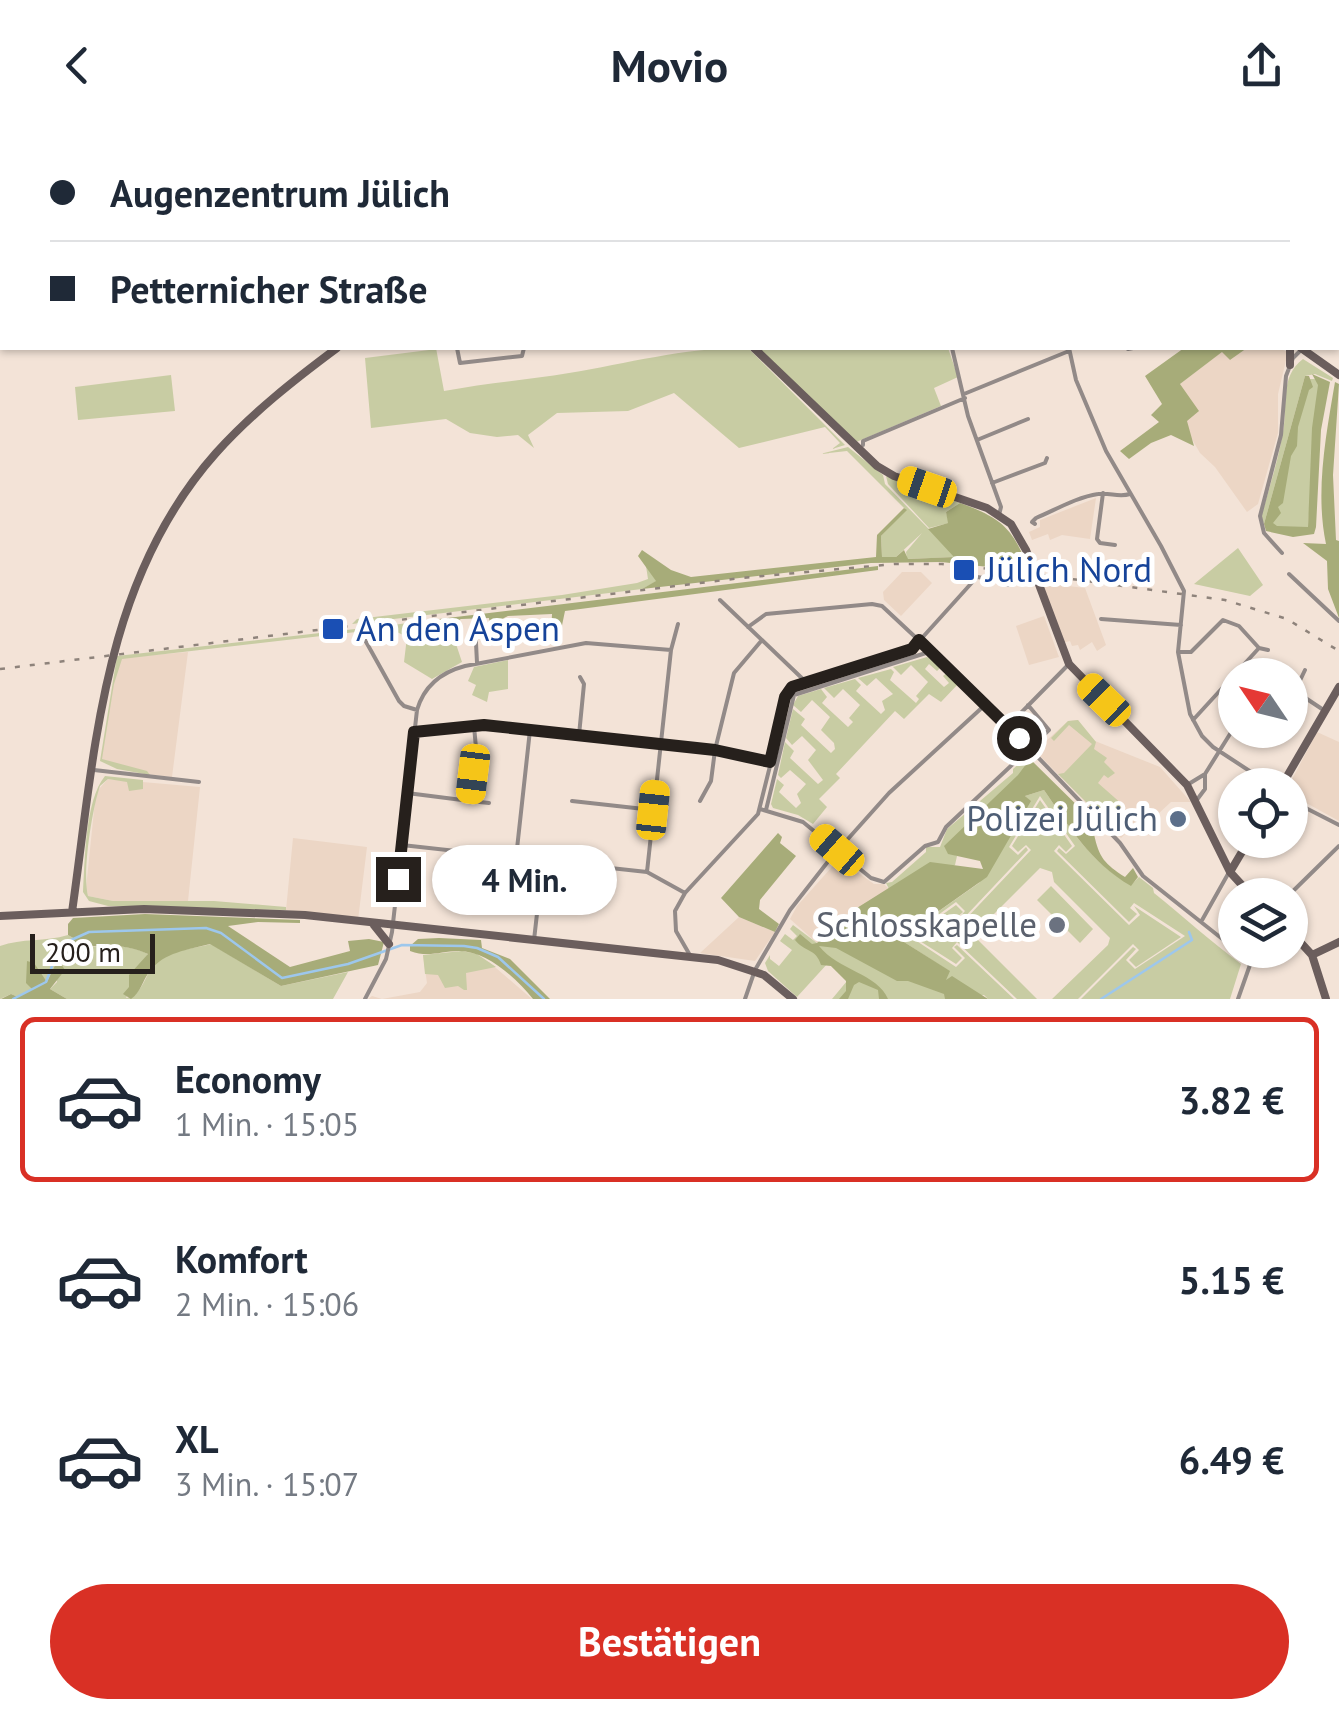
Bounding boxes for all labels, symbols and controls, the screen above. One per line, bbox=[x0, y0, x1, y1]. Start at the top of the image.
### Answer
text: Movio bbox=[611, 36, 728, 94]
icon: back bbox=[50, 38, 105, 93]
icon: share bbox=[1234, 38, 1289, 93]
text: Augenzentrum Jülich bbox=[110, 168, 450, 217]
text: Petternicher Straße bbox=[110, 264, 428, 313]
car bbox=[894, 463, 960, 511]
place label: Jülich Nord bbox=[984, 546, 1152, 592]
marker: Jülich Nord bbox=[951, 557, 977, 583]
place label: An den Aspen bbox=[356, 605, 560, 651]
marker: An den Aspen bbox=[320, 616, 346, 642]
north arrow bbox=[1218, 658, 1308, 748]
map controls bbox=[1218, 658, 1308, 968]
car bbox=[1072, 668, 1136, 732]
route start bbox=[997, 716, 1042, 761]
car bbox=[454, 742, 492, 806]
button: locate bbox=[1218, 768, 1308, 858]
car bbox=[635, 779, 671, 841]
place label: Polizei Jülich bbox=[966, 795, 1158, 841]
marker: Polizei Jülich bbox=[1167, 808, 1189, 830]
car bbox=[805, 819, 869, 881]
callout: 4 Min. bbox=[433, 844, 618, 914]
route end bbox=[376, 857, 421, 902]
text: 4 Min. bbox=[482, 859, 567, 901]
button: layers bbox=[1218, 878, 1308, 968]
place label: Schlosskapelle bbox=[816, 901, 1037, 947]
marker: Schlosskapelle bbox=[1046, 914, 1068, 936]
scale bar bbox=[30, 929, 155, 974]
text: 200 m bbox=[45, 933, 121, 970]
text: Economy bbox=[175, 1054, 321, 1103]
icon: car bbox=[55, 1055, 145, 1145]
text: 3.82 € bbox=[1179, 1075, 1284, 1124]
text: 1 Min. · 15:05 bbox=[175, 1103, 359, 1145]
text: Komfort bbox=[175, 1234, 308, 1283]
icon: car bbox=[55, 1235, 145, 1325]
text: 5.15 € bbox=[1179, 1255, 1284, 1304]
text: 2 Min. · 15:06 bbox=[175, 1283, 359, 1325]
text: XL bbox=[175, 1414, 219, 1463]
icon: car bbox=[55, 1415, 145, 1505]
text: 6.49 € bbox=[1179, 1435, 1284, 1484]
text: 3 Min. · 15:07 bbox=[175, 1463, 359, 1505]
button: Bestätigen bbox=[50, 1584, 1289, 1699]

